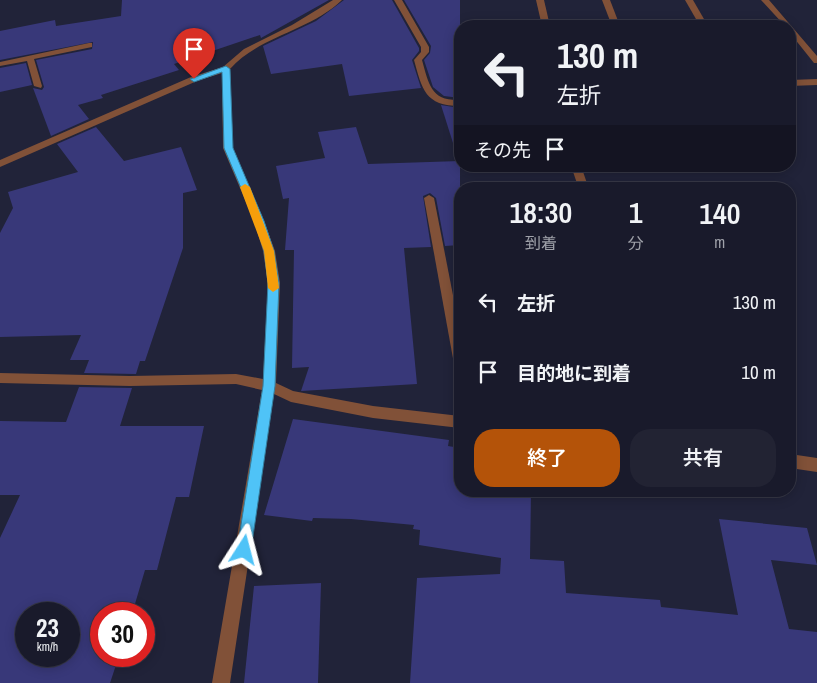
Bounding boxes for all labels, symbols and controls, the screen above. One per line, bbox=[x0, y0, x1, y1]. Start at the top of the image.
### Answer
pin bbox=[173, 28, 215, 79]
text: 130 m bbox=[557, 32, 638, 79]
icon: arrive bbox=[180, 35, 208, 63]
icon: left bbox=[474, 40, 539, 105]
text: 左折 bbox=[557, 80, 601, 110]
icon: arrive bbox=[541, 135, 569, 163]
text: その先 bbox=[474, 137, 531, 163]
text: 18:30 bbox=[510, 192, 572, 232]
text: 1 bbox=[629, 192, 643, 232]
text: 140 bbox=[699, 193, 740, 233]
text: m bbox=[714, 231, 725, 253]
text: 到着 bbox=[525, 232, 557, 254]
text: 分 bbox=[628, 232, 644, 254]
icon: left bbox=[474, 288, 502, 316]
text: 130 m bbox=[733, 289, 776, 315]
text: 左折 bbox=[517, 290, 555, 316]
icon: arrive bbox=[474, 358, 502, 386]
text: 10 m bbox=[741, 359, 776, 385]
text: 目的地に到着 bbox=[517, 360, 631, 386]
button: 終了 bbox=[474, 429, 620, 487]
button: 共有 bbox=[630, 429, 776, 487]
position arrow bbox=[217, 523, 269, 575]
speed limit sign: 30 bbox=[90, 602, 155, 667]
text: 23 bbox=[36, 611, 59, 645]
text: km/h bbox=[37, 639, 58, 655]

